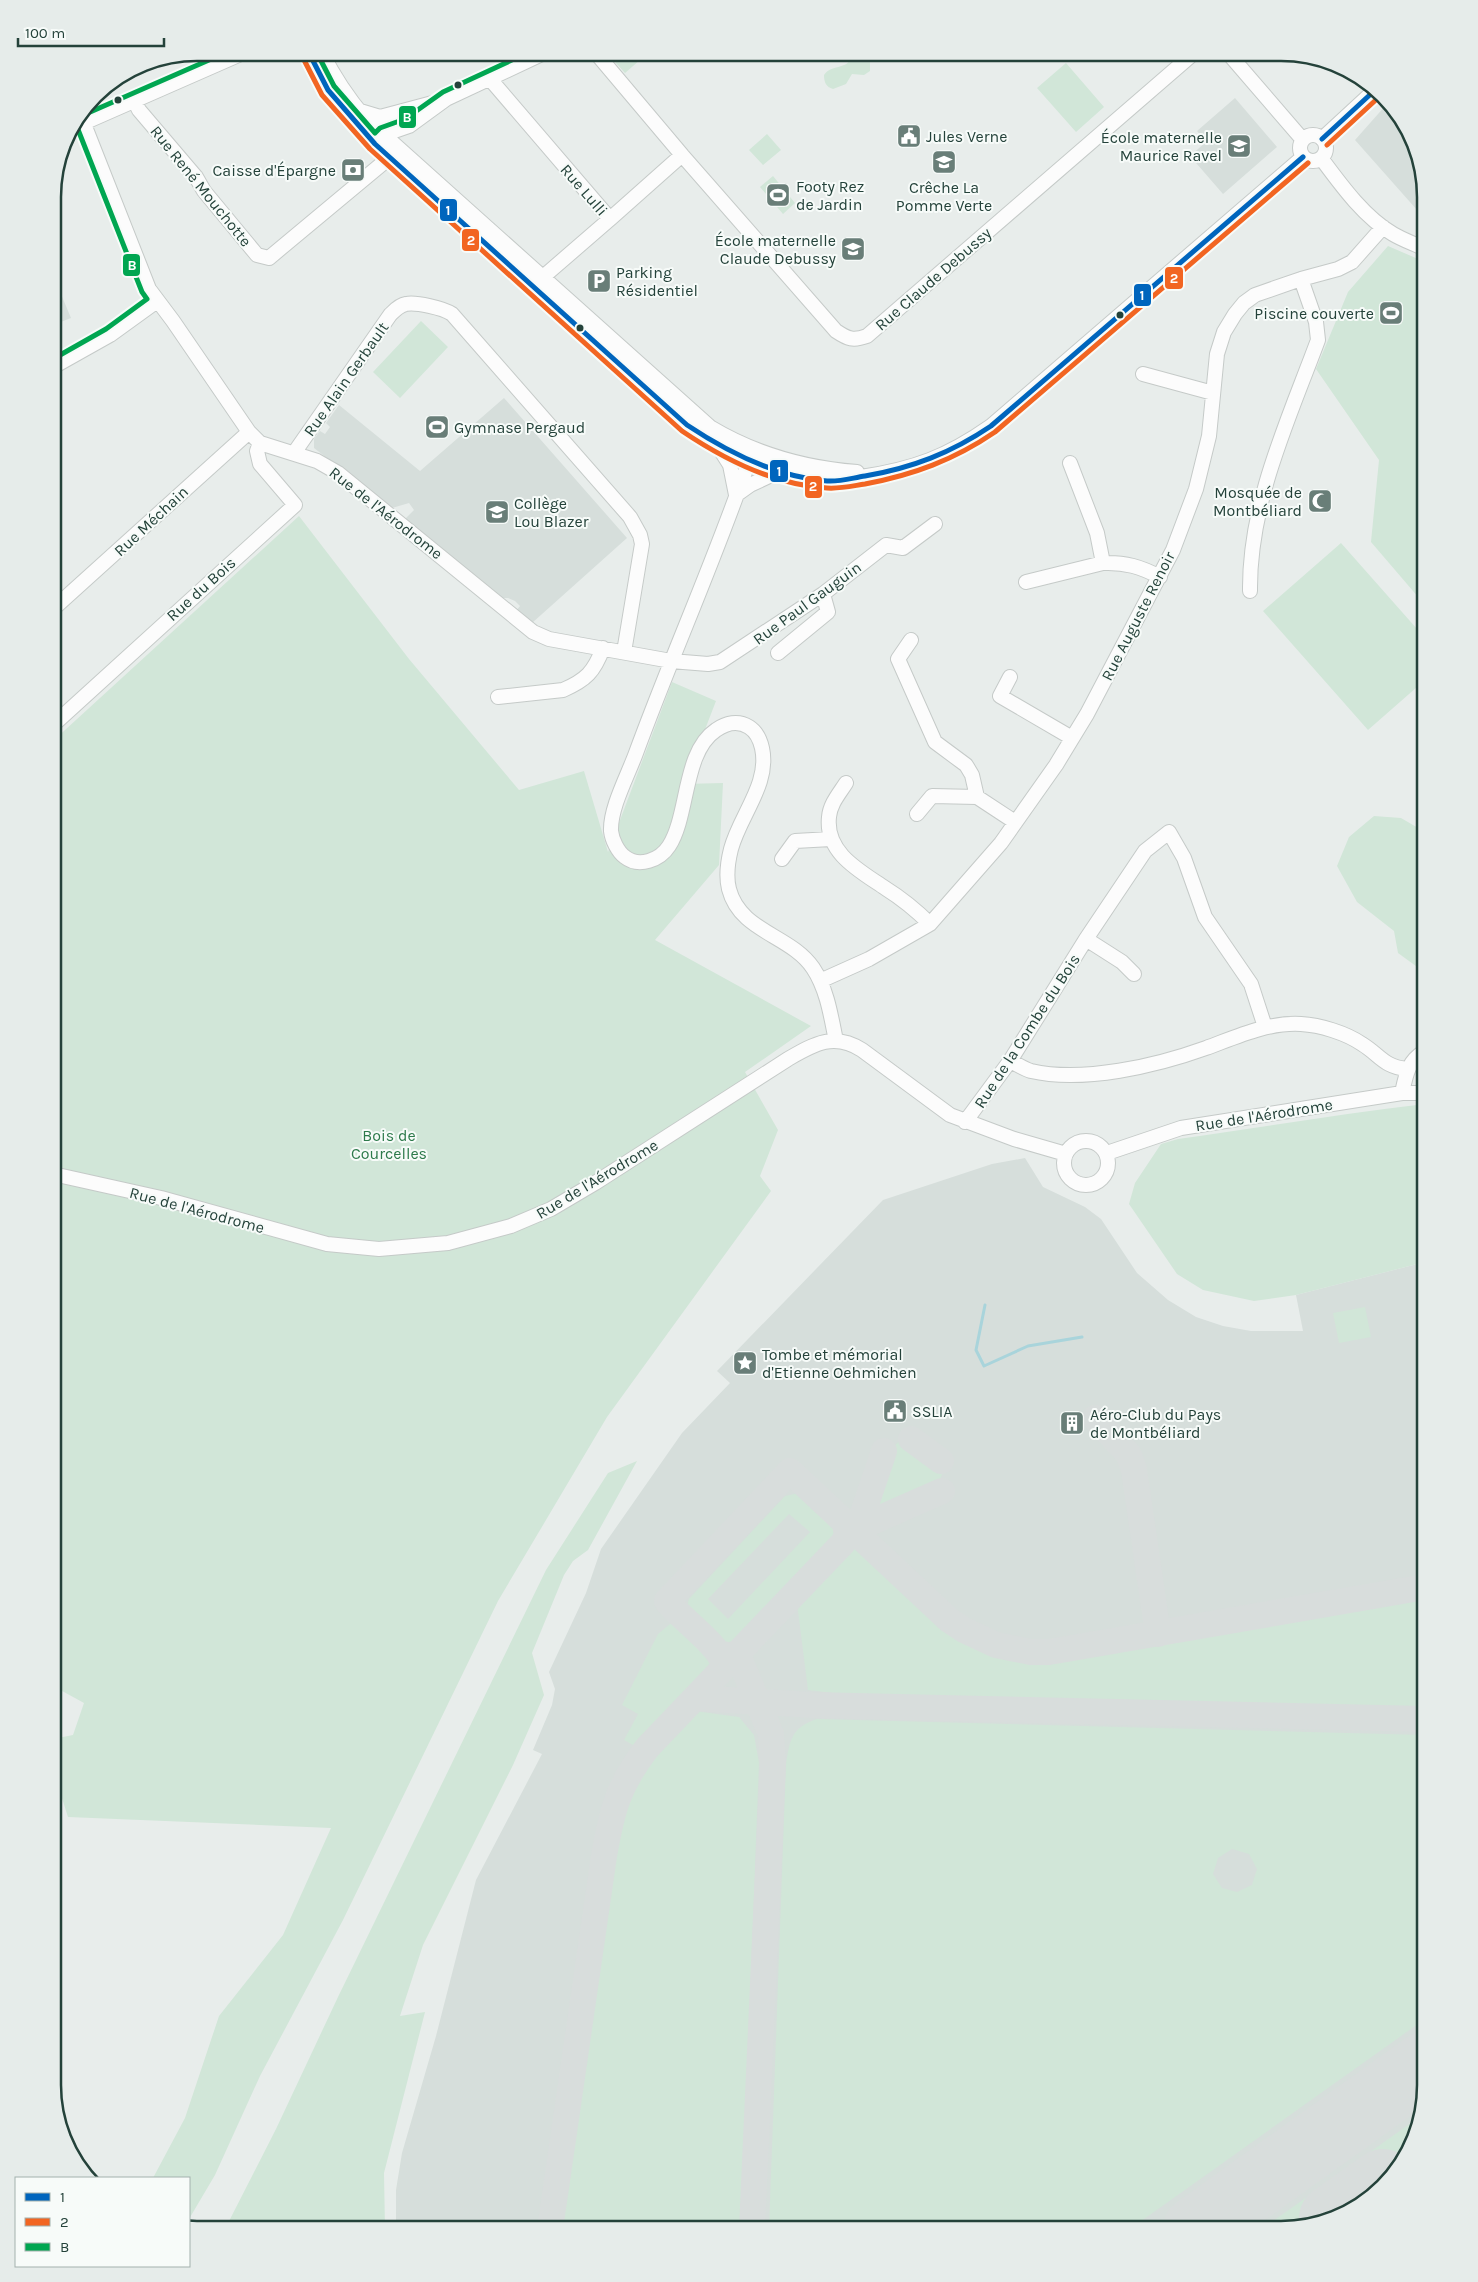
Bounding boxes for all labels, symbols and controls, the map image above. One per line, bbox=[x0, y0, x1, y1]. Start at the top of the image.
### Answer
scale bar bbox=[18, 15, 164, 47]
text: 100 m bbox=[25, 24, 65, 42]
unlabelled marker bbox=[453, 80, 463, 90]
unlabelled marker bbox=[113, 95, 123, 105]
line badge: B bbox=[398, 105, 417, 129]
text: B bbox=[402, 109, 412, 126]
street label: Rue René Mouchotte bbox=[146, 122, 256, 250]
public building icon: Jules Verne bbox=[896, 123, 922, 149]
place label: Jules Verne bbox=[926, 127, 1007, 146]
place label: École maternelle Maurice Ravel bbox=[1101, 128, 1222, 165]
school or university icon: École maternelle Maurice Ravel bbox=[1226, 133, 1252, 159]
school or university icon: Crêche La Pomme Verte bbox=[931, 149, 957, 175]
bank icon: Caisse d'Épargne bbox=[340, 157, 366, 183]
street label: Rue Lulli bbox=[556, 160, 612, 220]
place label: Caisse d'Épargne bbox=[213, 161, 336, 180]
place label: Footy Rez de Jardin bbox=[796, 177, 864, 214]
place label: Crêche La Pomme Verte bbox=[896, 178, 992, 215]
sports icon: Footy Rez de Jardin bbox=[765, 182, 791, 208]
line badge: 1 bbox=[439, 198, 458, 222]
text: 1 bbox=[446, 202, 451, 219]
street label: Rue Claude Debussy bbox=[871, 223, 995, 335]
line badge: 2 bbox=[461, 228, 480, 252]
place label: École maternelle Claude Debussy bbox=[715, 231, 837, 268]
text: 2 bbox=[467, 232, 475, 249]
school or university icon: École maternelle Claude Debussy bbox=[840, 236, 866, 262]
line badge: B bbox=[122, 253, 141, 277]
text: B bbox=[127, 257, 137, 274]
place label: Parking Résidentiel bbox=[616, 263, 698, 300]
line badge: 2 bbox=[1164, 266, 1184, 290]
parking icon: Parking Résidentiel bbox=[586, 268, 612, 294]
text: 2 bbox=[1170, 270, 1178, 287]
line badge: 1 bbox=[1133, 283, 1152, 307]
text: 1 bbox=[1140, 287, 1145, 304]
sports icon: Piscine couverte bbox=[1378, 300, 1404, 326]
place label: Piscine couverte bbox=[1254, 304, 1374, 323]
unlabelled marker bbox=[1115, 310, 1125, 320]
street label: Rue Alain Gerbault bbox=[300, 318, 392, 440]
unlabelled marker bbox=[575, 323, 585, 333]
sports icon: Gymnase Pergaud bbox=[424, 414, 450, 440]
place label: Gymnase Pergaud bbox=[454, 418, 585, 437]
line badge: 1 bbox=[769, 459, 789, 483]
street label: Rue de l'Aérodrome bbox=[325, 463, 447, 563]
text: 1 bbox=[777, 463, 782, 480]
line badge: 2 bbox=[804, 475, 823, 499]
text: 2 bbox=[809, 478, 817, 495]
street label: Rue Méchain bbox=[110, 482, 192, 560]
place label: Mosquée de Montbéliard bbox=[1213, 483, 1302, 520]
mosque icon: Mosquée de Montbéliard bbox=[1307, 488, 1333, 514]
place label: Collège Lou Blazer bbox=[514, 494, 589, 531]
school or university icon: Collège Lou Blazer bbox=[484, 499, 510, 525]
street label: Rue Auguste Renoir bbox=[1097, 548, 1179, 684]
street label: Rue du Bois bbox=[163, 553, 239, 625]
street label: Rue Paul Gauguin bbox=[749, 557, 865, 649]
street label: Rue de la Combe du Bois bbox=[970, 950, 1084, 1112]
street label: Rue de l'Aérodrome bbox=[1194, 1095, 1334, 1135]
park label: Bois de Courcelles bbox=[351, 1126, 427, 1163]
street label: Rue de l'Aérodrome bbox=[533, 1135, 661, 1223]
street label: Rue de l'Aérodrome bbox=[128, 1183, 266, 1237]
place label: Tombe et mémorial d'Etienne Oehmichen bbox=[762, 1345, 917, 1382]
place icon: Tombe et mémorial d'Etienne Oehmichen bbox=[732, 1350, 758, 1376]
public building icon: SSLIA bbox=[882, 1398, 908, 1424]
place label: SSLIA bbox=[912, 1402, 953, 1421]
place label: Aéro-Club du Pays de Montbéliard bbox=[1090, 1405, 1221, 1442]
building icon: Aéro-Club du Pays de Montbéliard bbox=[1059, 1410, 1085, 1436]
legend bbox=[15, 2177, 190, 2267]
text: 1 bbox=[60, 2188, 65, 2206]
text: 2 bbox=[60, 2213, 69, 2231]
text: B bbox=[60, 2238, 69, 2256]

